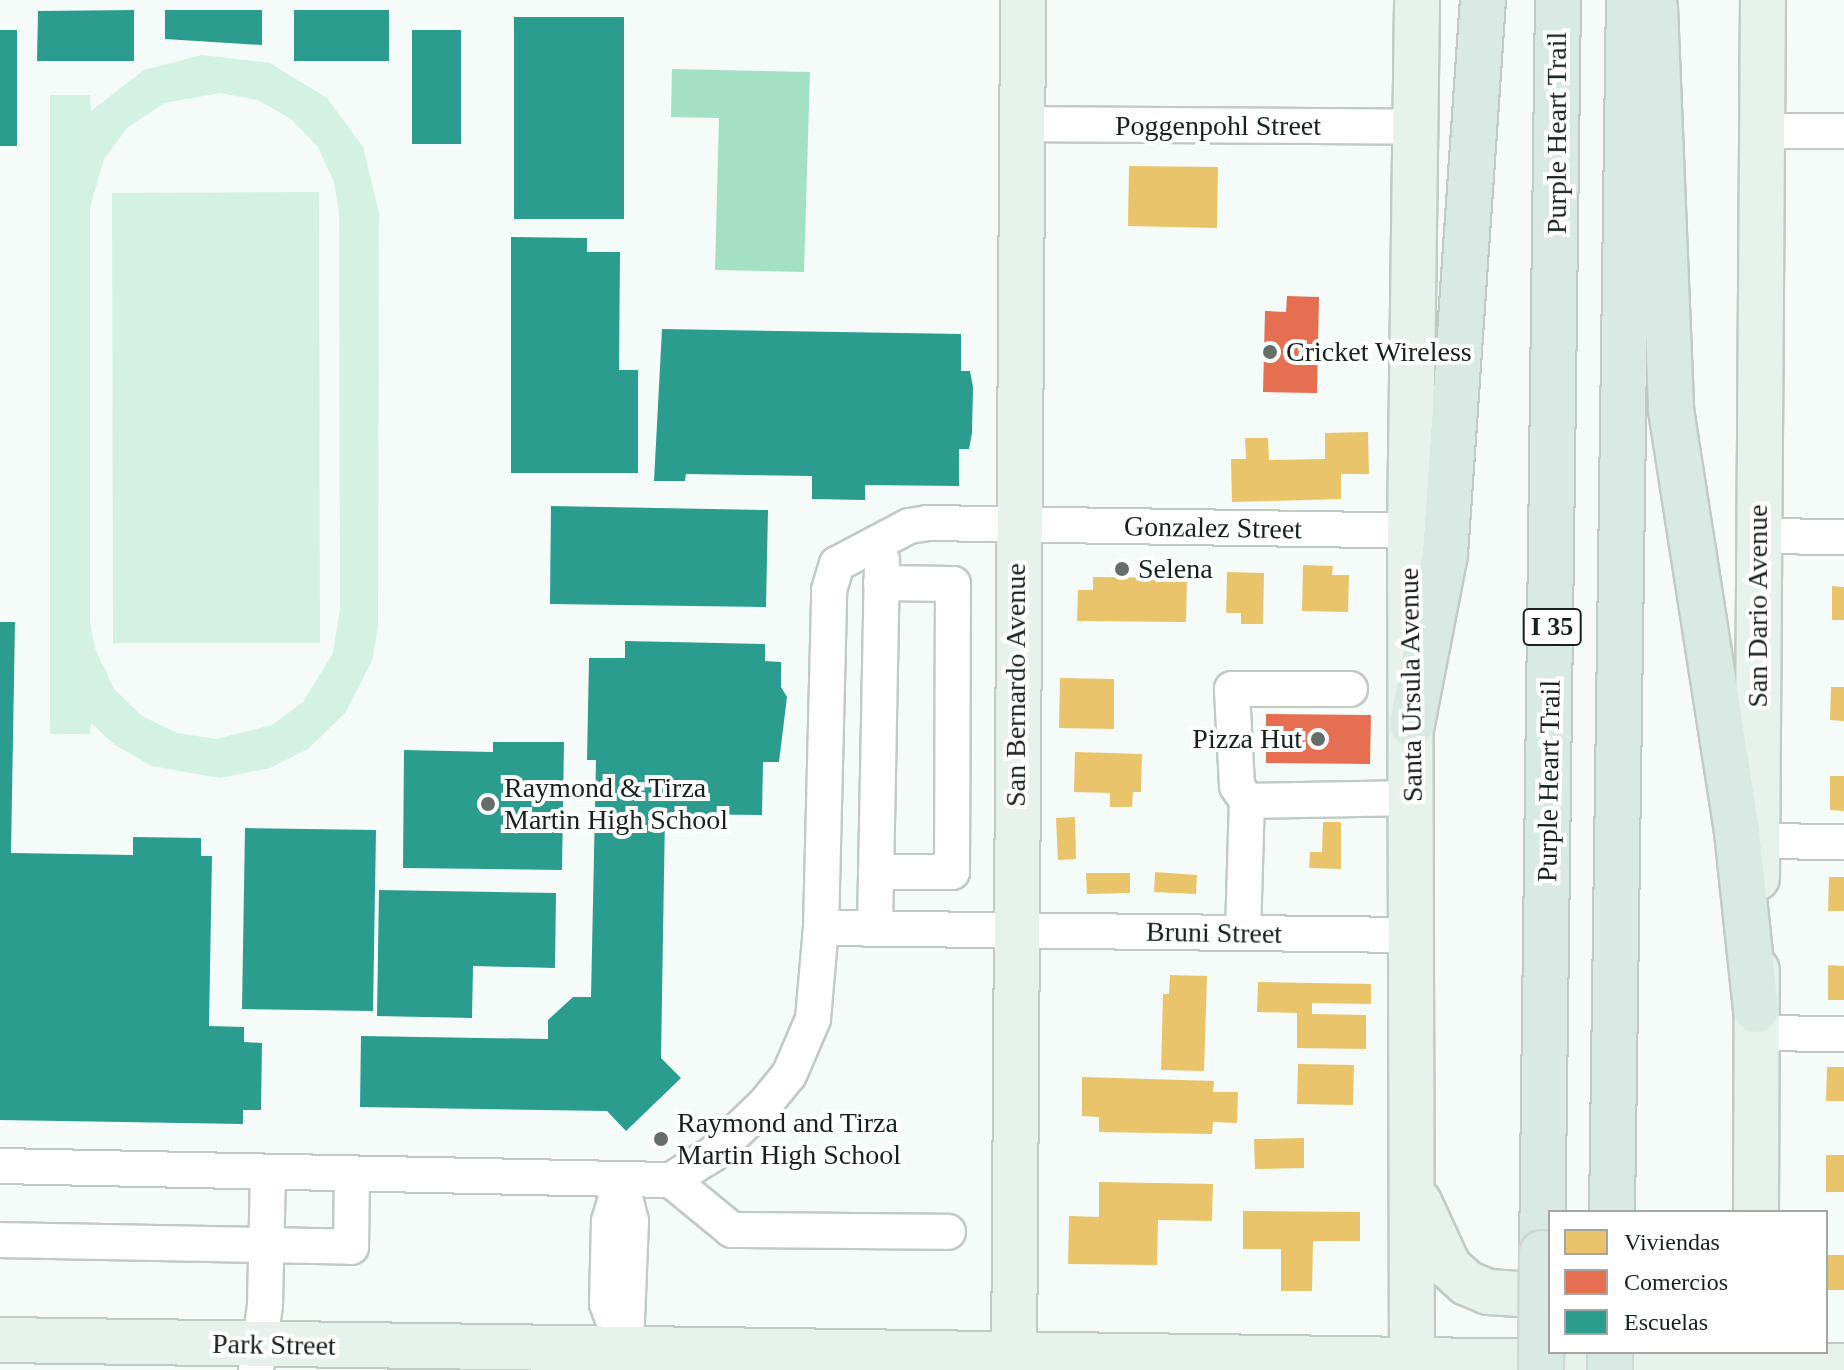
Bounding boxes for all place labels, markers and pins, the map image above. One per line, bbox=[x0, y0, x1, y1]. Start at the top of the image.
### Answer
place label: Cricket Wireless bbox=[1286, 335, 1472, 369]
marker: Cricket Wireless bbox=[1261, 343, 1279, 361]
place label: Selena bbox=[1138, 552, 1213, 586]
marker: Selena bbox=[1113, 560, 1131, 578]
place label: Pizza Hut bbox=[1192, 722, 1302, 756]
marker: Pizza Hut bbox=[1309, 730, 1327, 748]
place label: Raymond & Tirza Martin High School bbox=[504, 771, 728, 837]
marker: Raymond & Tirza Martin High School bbox=[479, 795, 497, 813]
place label: Raymond and Tirza Martin High School bbox=[677, 1106, 901, 1172]
marker: Raymond and Tirza Martin High School bbox=[652, 1130, 670, 1148]

